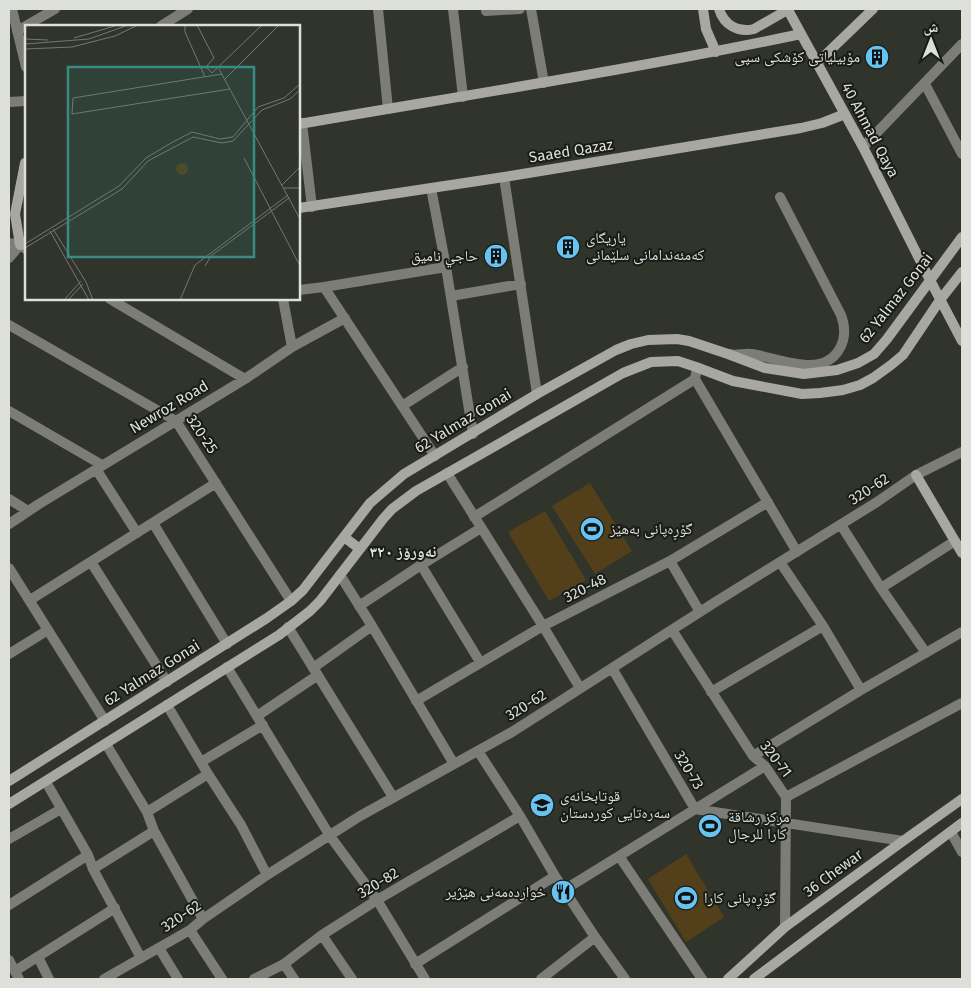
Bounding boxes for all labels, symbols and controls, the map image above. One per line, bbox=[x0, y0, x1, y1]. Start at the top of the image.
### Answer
north arrow bbox=[906, 15, 956, 65]
text: ش bbox=[924, 19, 939, 36]
inset map bbox=[25, 25, 300, 300]
building icon: مۆبیلیاتی کۆشکی سپی bbox=[864, 44, 890, 70]
place label: مۆبیلیاتی کۆشکی سپی bbox=[734, 48, 860, 67]
street label: 40 Ahmad Qaya bbox=[837, 79, 903, 181]
street label: Saaed Qazaz bbox=[528, 135, 615, 167]
place label: یاریگای کەمئەندامانی سلێمانی bbox=[586, 229, 704, 265]
building icon: یاریگای کەمئەندامانی سلێمانی bbox=[555, 234, 581, 260]
building icon: حاجي ناميق bbox=[483, 243, 509, 269]
place label: حاجي ناميق bbox=[411, 247, 478, 268]
street label: 62 Yalmaz Gonai bbox=[855, 249, 937, 347]
street label: Newroz Road bbox=[127, 377, 211, 437]
street label: 62 Yalmaz Gonai bbox=[411, 385, 515, 457]
street label: 320-25 bbox=[182, 411, 222, 457]
street label: 320-62 bbox=[845, 469, 893, 509]
sports icon: گۆڕەپانی بەهێز bbox=[579, 516, 605, 542]
place label: گۆڕەپانی بەهێز bbox=[609, 520, 693, 541]
district label: نەورۆز ٣٢٠ bbox=[369, 542, 437, 561]
street label: 320-48 bbox=[561, 570, 609, 606]
street label: 62 Yalmaz Gonai bbox=[101, 636, 203, 710]
street label: 320-62 bbox=[502, 686, 550, 724]
street label: 320-71 bbox=[756, 737, 796, 781]
street label: 320-73 bbox=[670, 747, 708, 793]
place label: قوتابخانەی سەرەتایی کوردستان bbox=[560, 787, 670, 823]
school or university icon: قوتابخانەی سەرەتایی کوردستان bbox=[529, 792, 555, 818]
place label: مركز رشاقة كارا للرجال bbox=[728, 808, 790, 844]
sports icon: مركز رشاقة كارا للرجال bbox=[697, 813, 723, 839]
street label: 36 Chewar bbox=[800, 845, 866, 901]
street label: 320-82 bbox=[354, 864, 402, 902]
restaurant icon: خواردەمەنی هێژیر bbox=[550, 879, 576, 905]
place label: خواردەمەنی هێژیر bbox=[444, 883, 546, 902]
sports icon: گۆڕەپانی کارا bbox=[673, 885, 699, 911]
place label: گۆڕەپانی کارا bbox=[704, 889, 776, 910]
street label: 320-62 bbox=[158, 896, 204, 936]

